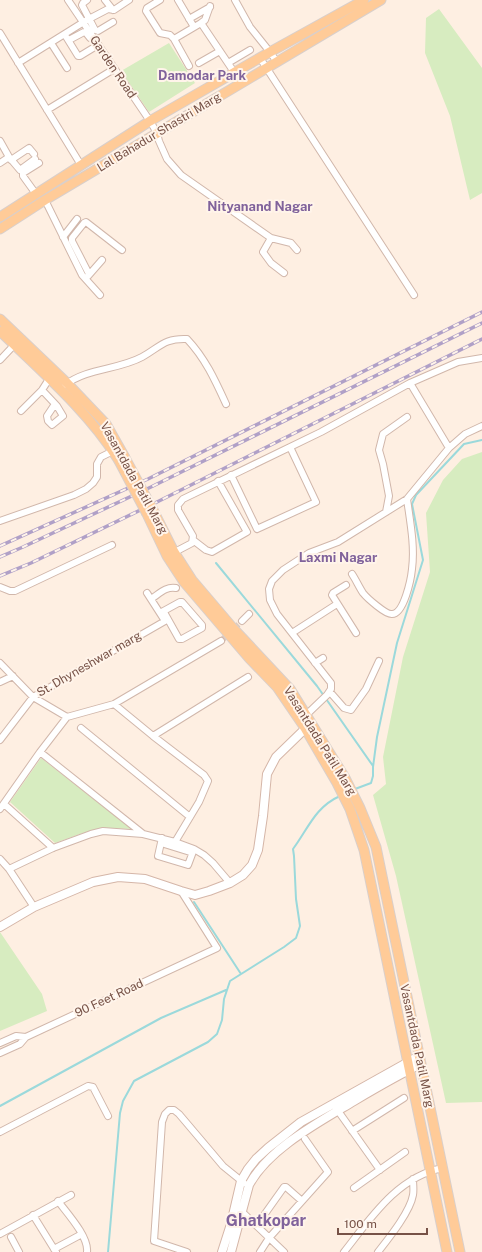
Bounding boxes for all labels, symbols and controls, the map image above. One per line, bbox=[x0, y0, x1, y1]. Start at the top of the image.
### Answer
street label: Garden Road bbox=[87, 33, 139, 101]
district label: Damodar Park bbox=[158, 68, 246, 83]
street label: Lal Bahadur Shastri Marg bbox=[95, 89, 223, 175]
district label: Nityanand Nagar bbox=[207, 199, 313, 214]
street label: Vasantdada Patil Marg bbox=[97, 420, 171, 536]
district label: Laxmi Nagar bbox=[299, 550, 378, 565]
street label: St. Dhyneshwar marg bbox=[34, 628, 144, 700]
street label: Vasantdada Patil Marg bbox=[281, 684, 359, 798]
street label: 90 Feet Road bbox=[73, 976, 145, 1020]
street label: Vasantdada Patil Marg bbox=[397, 983, 437, 1109]
scale bar bbox=[338, 1210, 427, 1236]
district label: Ghatkopar bbox=[226, 1211, 307, 1230]
text: 100 m bbox=[344, 1217, 377, 1231]

